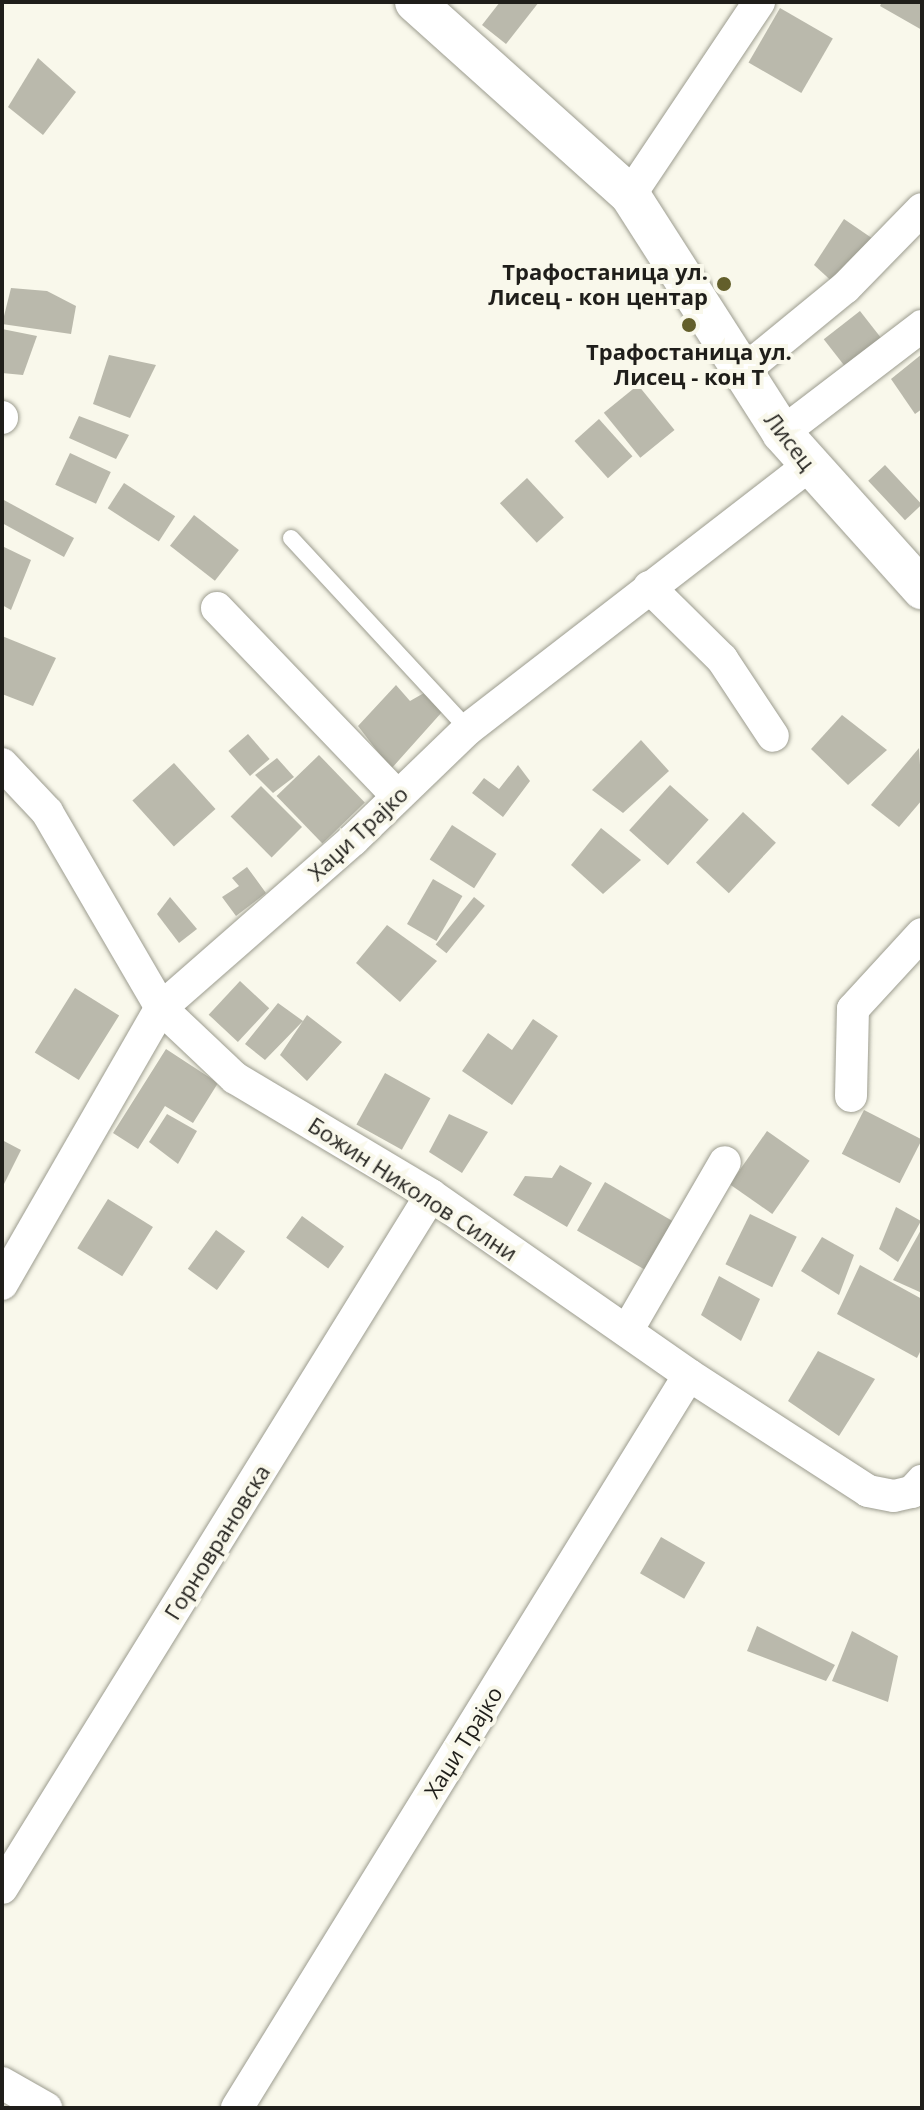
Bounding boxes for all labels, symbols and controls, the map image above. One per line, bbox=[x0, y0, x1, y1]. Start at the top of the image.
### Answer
place label: Трафостаница ул. Лисец - кон центар bbox=[488, 258, 708, 310]
marker: Трафостаница ул. Лисец - кон центар bbox=[715, 275, 733, 293]
marker: Трафостаница ул. Лисец - кон Т bbox=[680, 316, 698, 334]
place label: Трафостаница ул. Лисец - кон Т bbox=[586, 338, 792, 390]
street label: Лисец bbox=[759, 407, 821, 475]
street label: Хаџи Трајко bbox=[303, 780, 413, 886]
street label: Божин Николов Силни bbox=[304, 1112, 522, 1266]
street label: Горноврановска bbox=[159, 1460, 275, 1624]
street label: Хаџи Трајко bbox=[418, 1681, 508, 1803]

